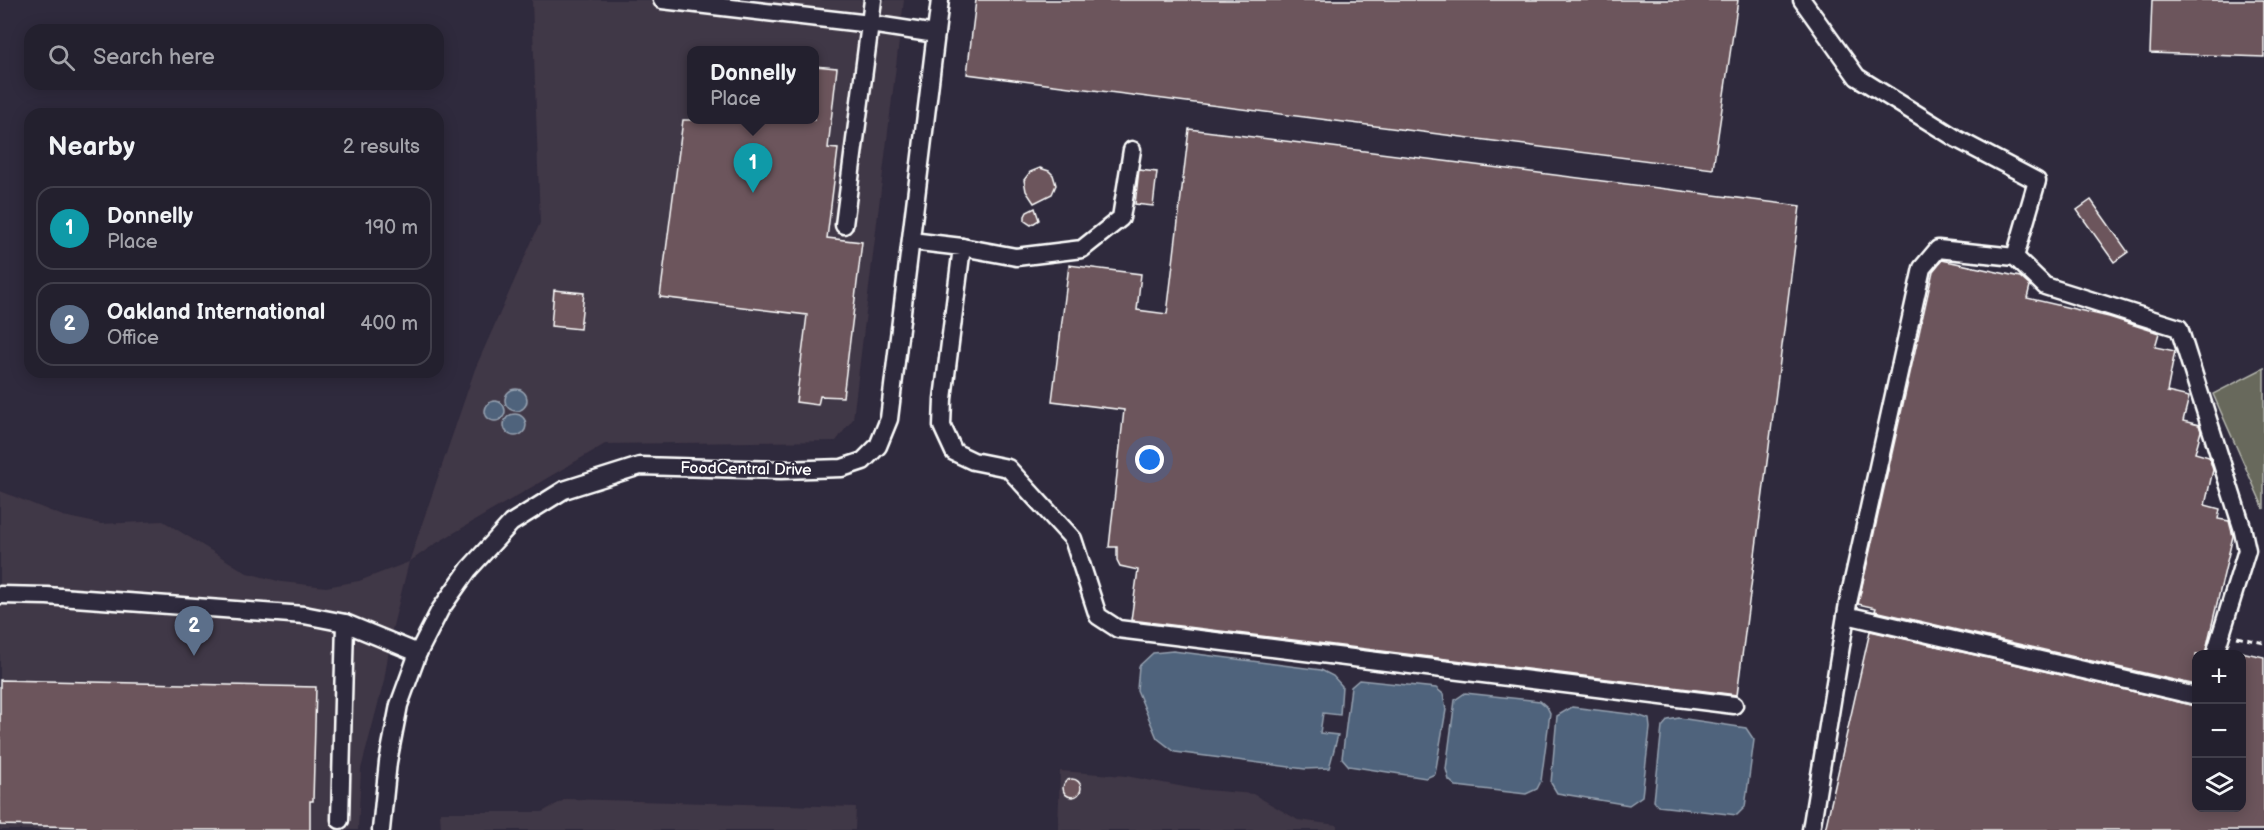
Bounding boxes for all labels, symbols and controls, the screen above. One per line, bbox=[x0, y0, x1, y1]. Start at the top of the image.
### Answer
search box bbox=[24, 24, 444, 90]
icon: search bbox=[45, 41, 78, 74]
text: Search here bbox=[93, 44, 215, 71]
popup bbox=[687, 46, 819, 124]
text: Donnelly bbox=[710, 60, 796, 87]
text: Place bbox=[710, 87, 761, 111]
text: Nearby bbox=[48, 132, 135, 163]
text: 2 results bbox=[343, 135, 420, 159]
pin: 1 bbox=[734, 144, 772, 193]
text: Donnelly bbox=[107, 203, 193, 230]
text: 1 bbox=[65, 216, 74, 240]
text: 190 m bbox=[365, 216, 418, 240]
text: Place bbox=[107, 230, 158, 254]
text: Oakland International bbox=[107, 299, 325, 326]
text: 2 bbox=[64, 312, 75, 336]
text: 400 m bbox=[360, 312, 418, 336]
text: Office bbox=[107, 326, 159, 350]
your location bbox=[1135, 445, 1164, 474]
street label: FoodCentral Drive bbox=[680, 459, 812, 480]
pin: 2 bbox=[174, 606, 214, 656]
map controls bbox=[2192, 650, 2246, 812]
button: + bbox=[2192, 650, 2246, 704]
button: − bbox=[2192, 704, 2246, 758]
button: layers bbox=[2192, 758, 2246, 812]

